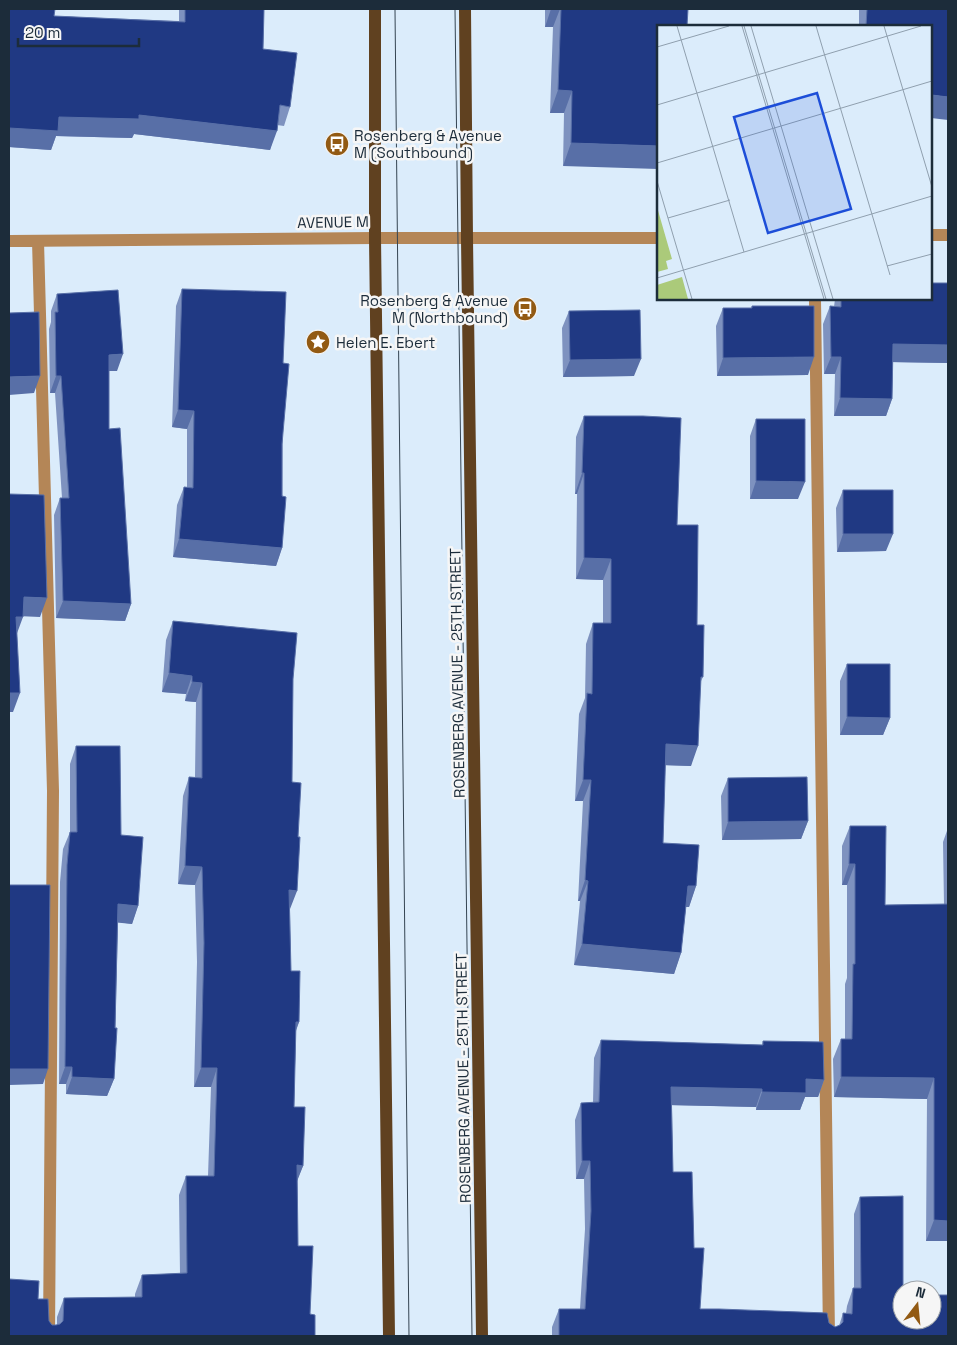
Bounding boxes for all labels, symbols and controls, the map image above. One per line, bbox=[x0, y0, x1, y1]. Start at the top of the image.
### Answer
scale bar bbox=[18, 15, 139, 47]
text: 20 m bbox=[25, 23, 60, 42]
inset map bbox=[657, 25, 932, 300]
place label: Rosenberg & Avenue M (Southbound) bbox=[354, 126, 502, 163]
bus stop icon: Rosenberg & Avenue M (Southbound) bbox=[324, 131, 350, 157]
street label: AVENUE M bbox=[297, 212, 369, 232]
place label: Rosenberg & Avenue M (Northbound) bbox=[360, 291, 508, 328]
bus stop icon: Rosenberg & Avenue M (Northbound) bbox=[512, 296, 538, 322]
place icon: Helen E. Ebert bbox=[305, 329, 331, 355]
place label: Helen E. Ebert bbox=[336, 333, 436, 352]
street label: ROSENBERG AVENUE - 25TH STREET bbox=[445, 548, 469, 798]
street label: ROSENBERG AVENUE - 25TH STREET bbox=[451, 953, 475, 1203]
north arrow bbox=[892, 1280, 942, 1330]
text: N bbox=[914, 1283, 928, 1302]

